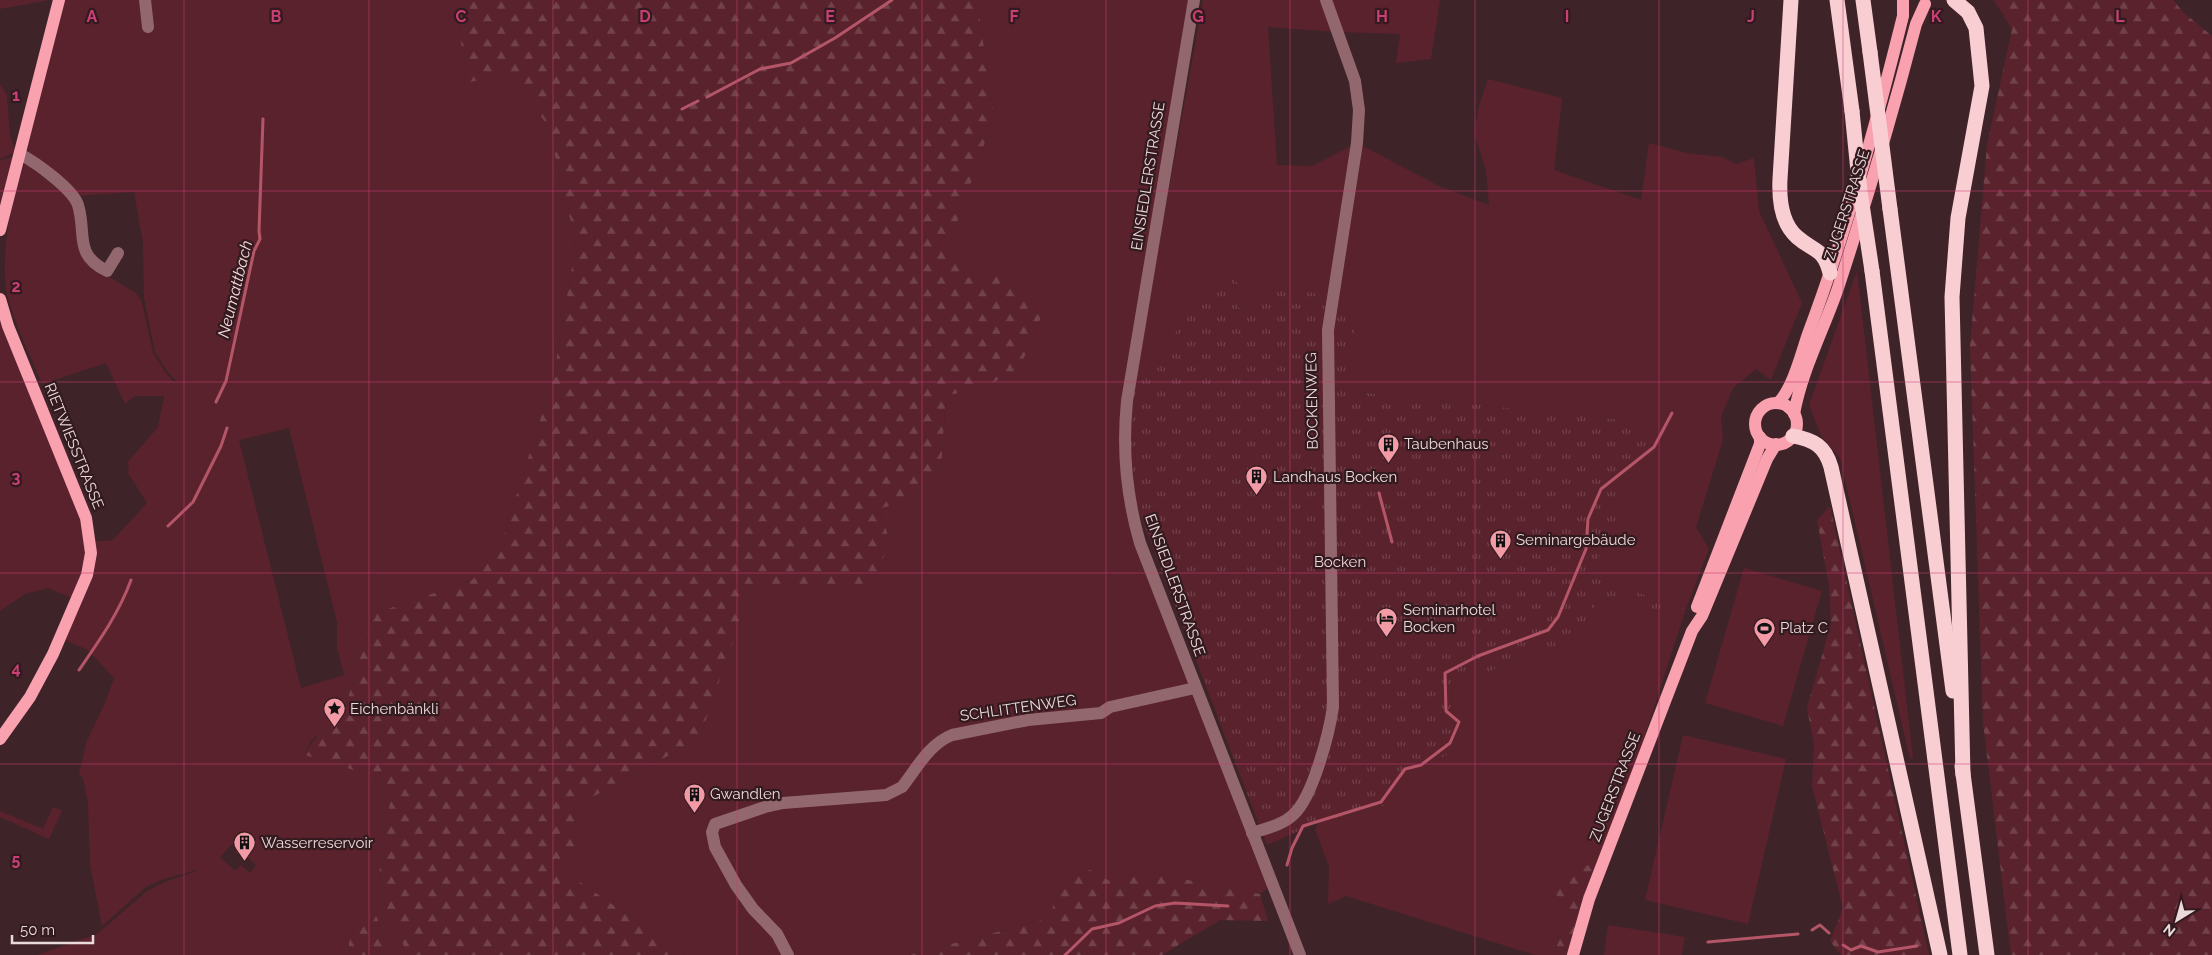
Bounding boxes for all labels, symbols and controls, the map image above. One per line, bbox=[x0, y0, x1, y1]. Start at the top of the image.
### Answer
text: A bbox=[87, 7, 98, 26]
text: B bbox=[271, 7, 282, 26]
text: C bbox=[456, 7, 467, 26]
text: D bbox=[639, 7, 651, 26]
text: E bbox=[825, 7, 835, 26]
text: F bbox=[1009, 7, 1019, 26]
text: G bbox=[1192, 7, 1204, 26]
text: H bbox=[1376, 7, 1388, 26]
text: I bbox=[1565, 7, 1569, 26]
text: J bbox=[1747, 7, 1755, 26]
text: K bbox=[1931, 7, 1942, 26]
text: L bbox=[2115, 7, 2125, 26]
text: 1 bbox=[12, 86, 20, 105]
street label: EINSIEDLERSTRASSE bbox=[1127, 100, 1169, 252]
street label: ZUGERSTRASSE bbox=[1821, 147, 1873, 263]
water label: Neumattbach bbox=[214, 238, 256, 340]
text: 2 bbox=[11, 277, 21, 296]
street label: BOCKENWEG bbox=[1302, 352, 1322, 450]
street label: RIETWIESSTRASSE bbox=[40, 380, 108, 512]
building icon: Taubenhaus bbox=[1376, 432, 1400, 463]
place label: Taubenhaus bbox=[1404, 435, 1489, 453]
building icon: Landhaus Bocken bbox=[1245, 465, 1269, 496]
text: 3 bbox=[12, 468, 21, 487]
place label: Landhaus Bocken bbox=[1273, 468, 1397, 486]
street label: EINSIEDLERSTRASSE bbox=[1141, 511, 1209, 659]
building icon: Seminargebäude bbox=[1488, 528, 1512, 559]
place label: Seminargebäude bbox=[1516, 531, 1636, 549]
park label: Bocken bbox=[1314, 553, 1366, 571]
place label: Seminarhotel Bocken bbox=[1403, 601, 1496, 636]
hotel icon: Seminarhotel Bocken bbox=[1375, 607, 1399, 638]
sports icon: Platz C bbox=[1752, 616, 1776, 647]
place label: Platz C bbox=[1780, 619, 1828, 637]
text: 4 bbox=[11, 659, 21, 678]
street label: SCHLITTENWEG bbox=[959, 691, 1077, 725]
place icon: Eichenbänkli bbox=[322, 697, 346, 728]
place label: Eichenbänkli bbox=[350, 700, 438, 718]
street label: ZUGERSTRASSE bbox=[1586, 730, 1644, 844]
building icon: Gwandlen bbox=[682, 782, 706, 813]
place label: Gwandlen bbox=[710, 785, 781, 803]
building icon: Wasserreservoir bbox=[233, 831, 257, 862]
place label: Wasserreservoir bbox=[261, 834, 374, 852]
text: 5 bbox=[12, 850, 21, 869]
north arrow bbox=[2152, 895, 2202, 945]
scale bar bbox=[12, 912, 94, 944]
text: 50 m bbox=[20, 921, 55, 939]
text: N bbox=[2160, 921, 2178, 940]

